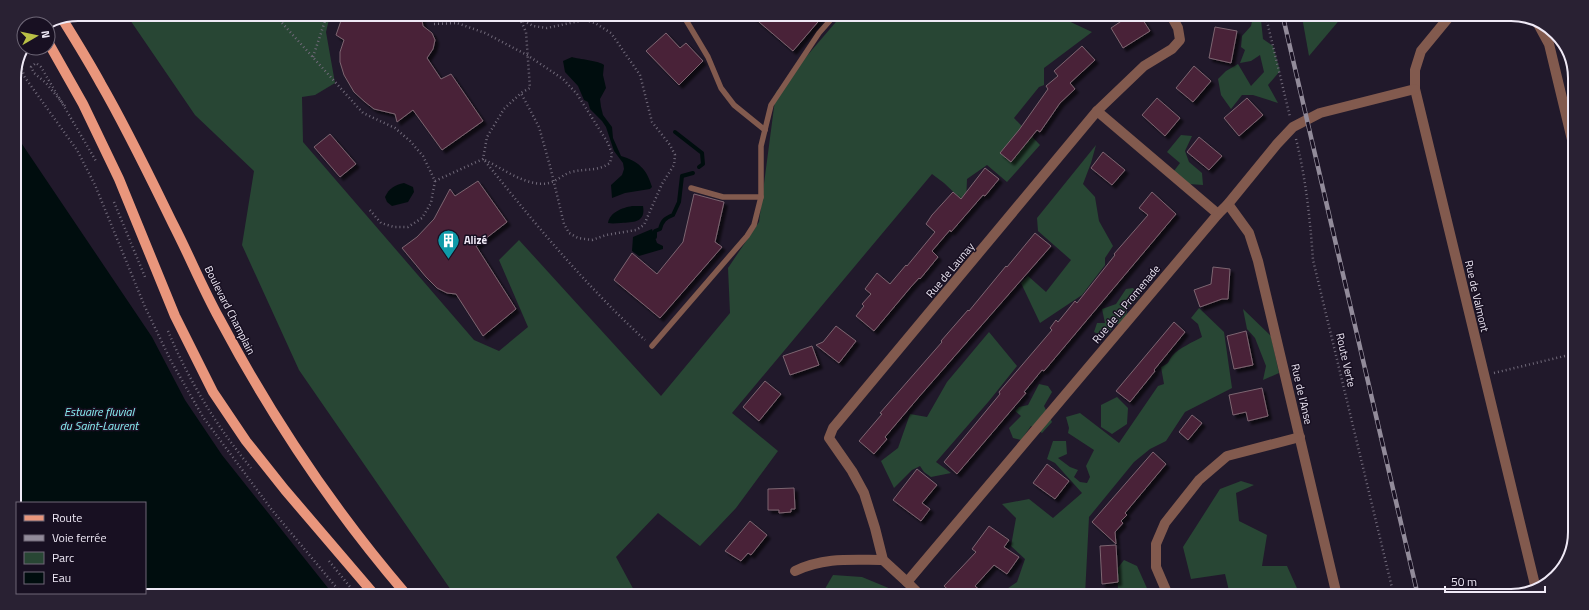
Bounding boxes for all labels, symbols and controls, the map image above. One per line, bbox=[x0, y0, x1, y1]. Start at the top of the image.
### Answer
north arrow bbox=[16, 16, 56, 56]
text: N bbox=[37, 29, 54, 39]
building icon: Alizé bbox=[435, 227, 461, 260]
place label: Alizé bbox=[464, 232, 487, 248]
street label: Rue de Launay bbox=[922, 238, 978, 301]
street label: Rue de Valmont bbox=[1461, 259, 1493, 334]
street label: Rue de la Promenade bbox=[1088, 261, 1164, 347]
street label: Boulevard Champlain bbox=[201, 263, 259, 357]
street label: Route Verte bbox=[1332, 331, 1360, 389]
street label: Rue de l'Anse bbox=[1287, 362, 1317, 426]
water label: Estuaire fluvial du Saint-Laurent bbox=[60, 402, 139, 435]
legend bbox=[16, 502, 146, 594]
text: Route bbox=[52, 508, 82, 527]
text: Voie ferrée bbox=[52, 528, 107, 547]
text: Parc bbox=[52, 548, 74, 567]
text: Eau bbox=[52, 568, 71, 587]
scale bar bbox=[1445, 568, 1545, 594]
text: 50 m bbox=[1451, 572, 1477, 591]

